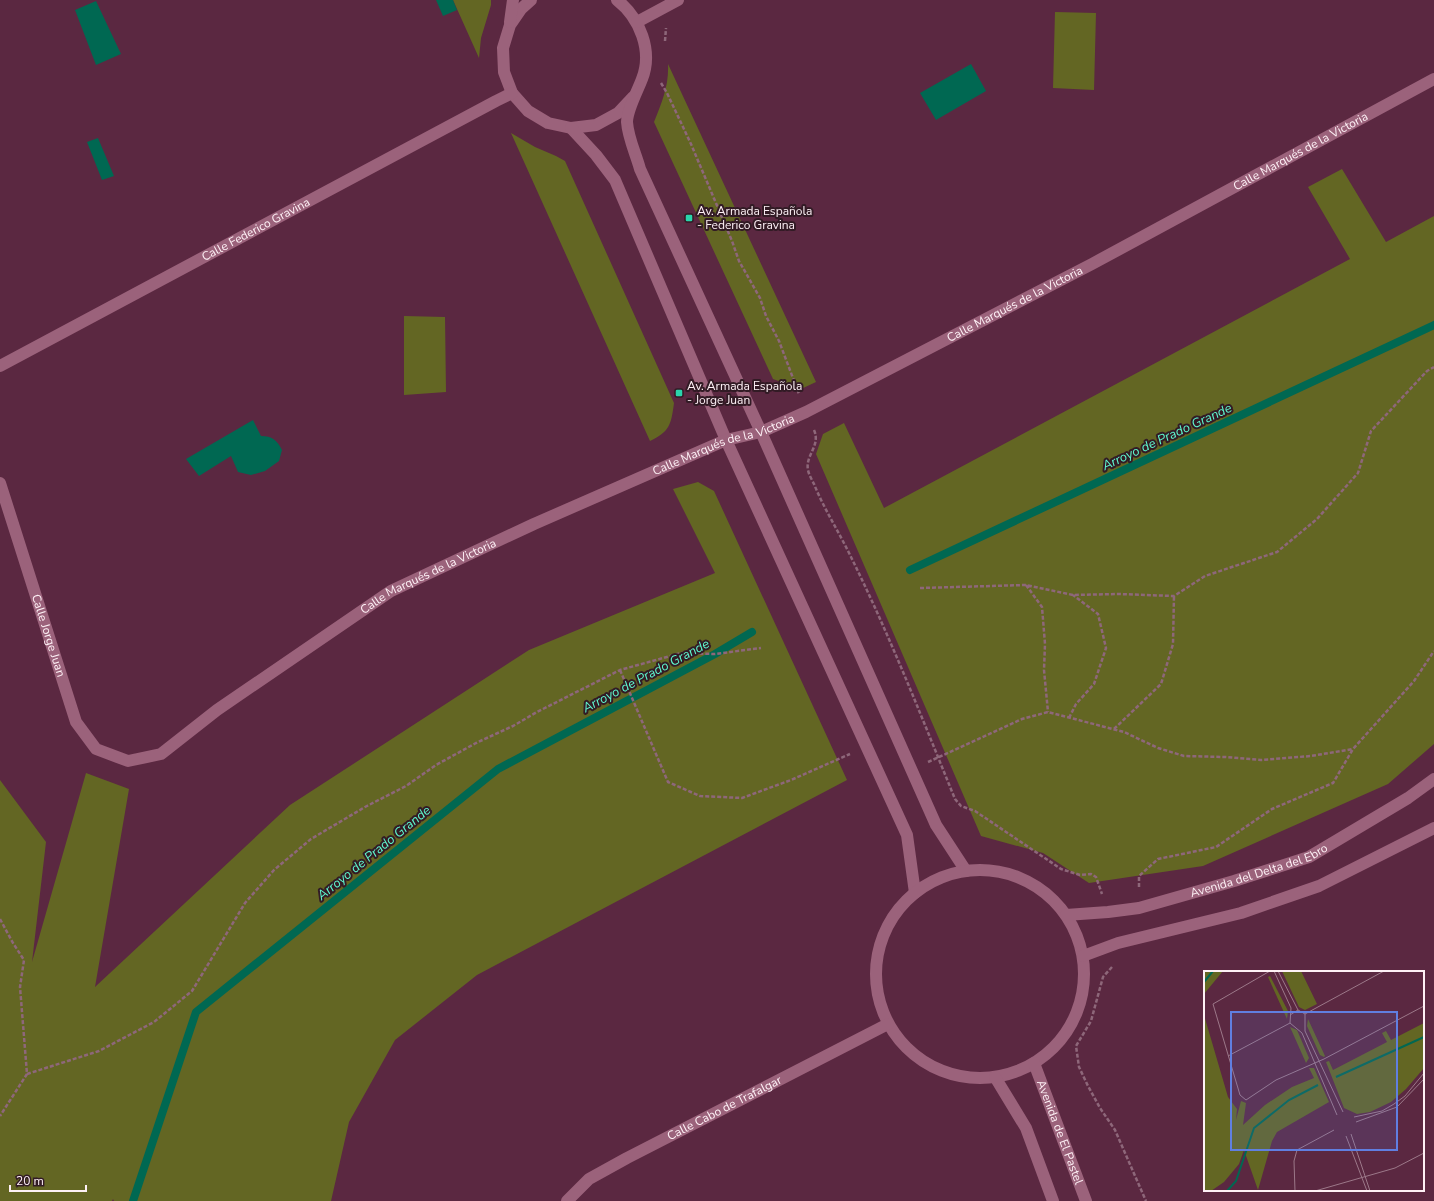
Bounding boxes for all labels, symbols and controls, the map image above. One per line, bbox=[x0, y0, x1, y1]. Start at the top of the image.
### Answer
street label: Calle Marqués de la Victoria bbox=[1230, 108, 1371, 194]
street label: Calle Federico Gravina bbox=[199, 194, 313, 265]
place label: Av. Armada Española - Federico Gravina bbox=[697, 203, 812, 233]
marker: Av. Armada Española - Federico Gravina bbox=[684, 213, 694, 223]
street label: Calle Marqués de la Victoria bbox=[944, 262, 1086, 346]
place label: Av. Armada Española - Jorge Juan bbox=[687, 378, 802, 408]
marker: Av. Armada Española - Jorge Juan bbox=[674, 388, 684, 398]
water label: Arroyo de Prado Grande bbox=[1098, 399, 1235, 475]
street label: Calle Marqués de la Victoria bbox=[650, 410, 797, 479]
street label: Calle Marqués de la Victoria bbox=[357, 535, 499, 618]
street label: Calle Jorge Juan bbox=[28, 592, 69, 679]
water label: Arroyo de Prado Grande bbox=[578, 635, 713, 718]
water label: Arroyo de Prado Grande bbox=[313, 801, 435, 905]
street label: Avenida del Delta del Ebro bbox=[1188, 840, 1331, 901]
inset map bbox=[1204, 971, 1424, 1191]
street label: Calle Cabo de Trafalgar bbox=[664, 1072, 785, 1144]
street label: Avenida de El Pastel bbox=[1033, 1078, 1087, 1187]
scale bar bbox=[10, 1167, 86, 1193]
text: 20 m bbox=[16, 1173, 44, 1189]

